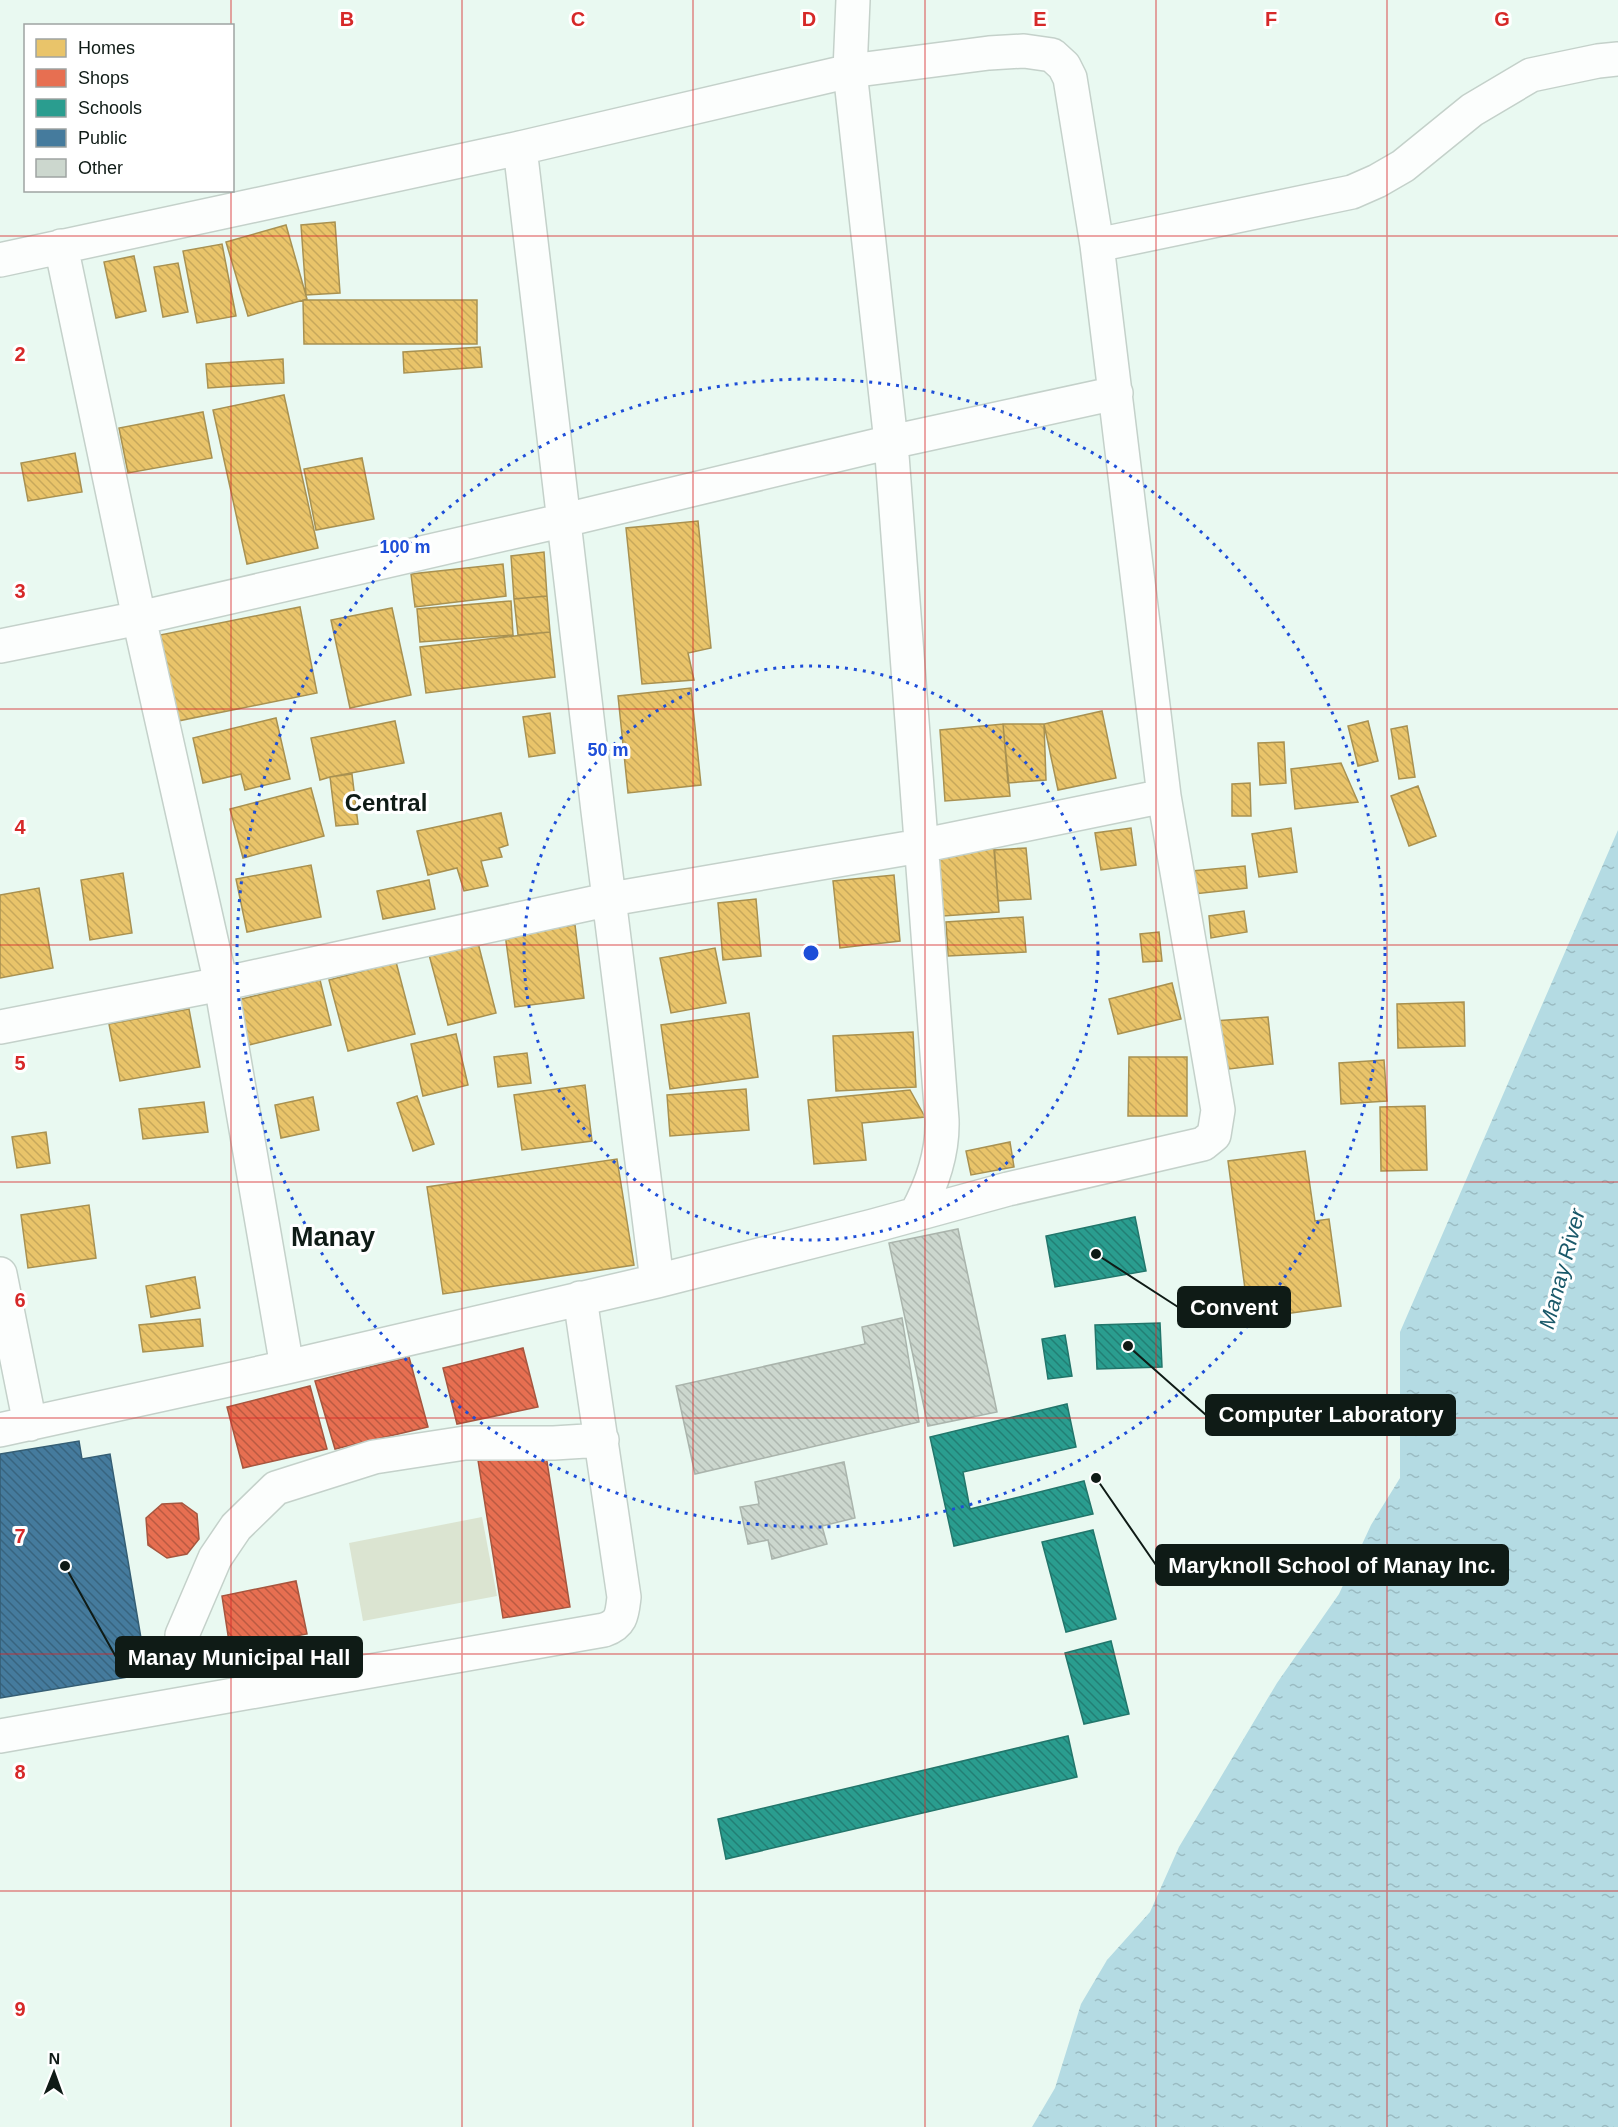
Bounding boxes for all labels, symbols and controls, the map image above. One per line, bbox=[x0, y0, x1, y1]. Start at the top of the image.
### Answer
text: B bbox=[340, 8, 354, 30]
text: C bbox=[571, 8, 585, 30]
text: D bbox=[802, 8, 816, 30]
text: E bbox=[1033, 8, 1047, 30]
text: F bbox=[1265, 8, 1277, 30]
text: G bbox=[1494, 8, 1510, 30]
legend bbox=[24, 24, 234, 192]
text: Homes bbox=[78, 38, 135, 58]
text: Shops bbox=[78, 68, 129, 88]
text: Schools bbox=[78, 98, 142, 118]
text: Public bbox=[78, 128, 127, 148]
text: Other bbox=[78, 158, 123, 178]
text: 2 bbox=[14, 343, 26, 365]
text: 100 m bbox=[379, 537, 431, 557]
text: 3 bbox=[14, 580, 26, 602]
text: 50 m bbox=[587, 740, 629, 760]
district label: Central bbox=[345, 789, 427, 816]
text: 4 bbox=[14, 816, 26, 838]
centre of rings bbox=[801, 943, 821, 963]
text: 5 bbox=[14, 1052, 26, 1074]
water label: Manay River bbox=[1534, 1205, 1590, 1332]
district label: Manay bbox=[291, 1222, 375, 1252]
callout: Convent bbox=[1178, 1287, 1290, 1327]
text: 6 bbox=[14, 1289, 26, 1311]
text: Convent bbox=[1190, 1295, 1279, 1320]
callout: Computer Laboratory bbox=[1206, 1395, 1455, 1435]
text: Computer Laboratory bbox=[1219, 1402, 1444, 1427]
text: 7 bbox=[14, 1525, 26, 1547]
callout: Maryknoll School of Manay Inc. bbox=[1156, 1545, 1508, 1585]
text: Maryknoll School of Manay Inc. bbox=[1168, 1553, 1496, 1578]
callout: Manay Municipal Hall bbox=[116, 1637, 362, 1677]
text: Manay Municipal Hall bbox=[128, 1645, 350, 1670]
text: 8 bbox=[14, 1761, 26, 1783]
text: 9 bbox=[14, 1998, 26, 2020]
north arrow bbox=[24, 2043, 84, 2103]
text: N bbox=[48, 2050, 60, 2067]

